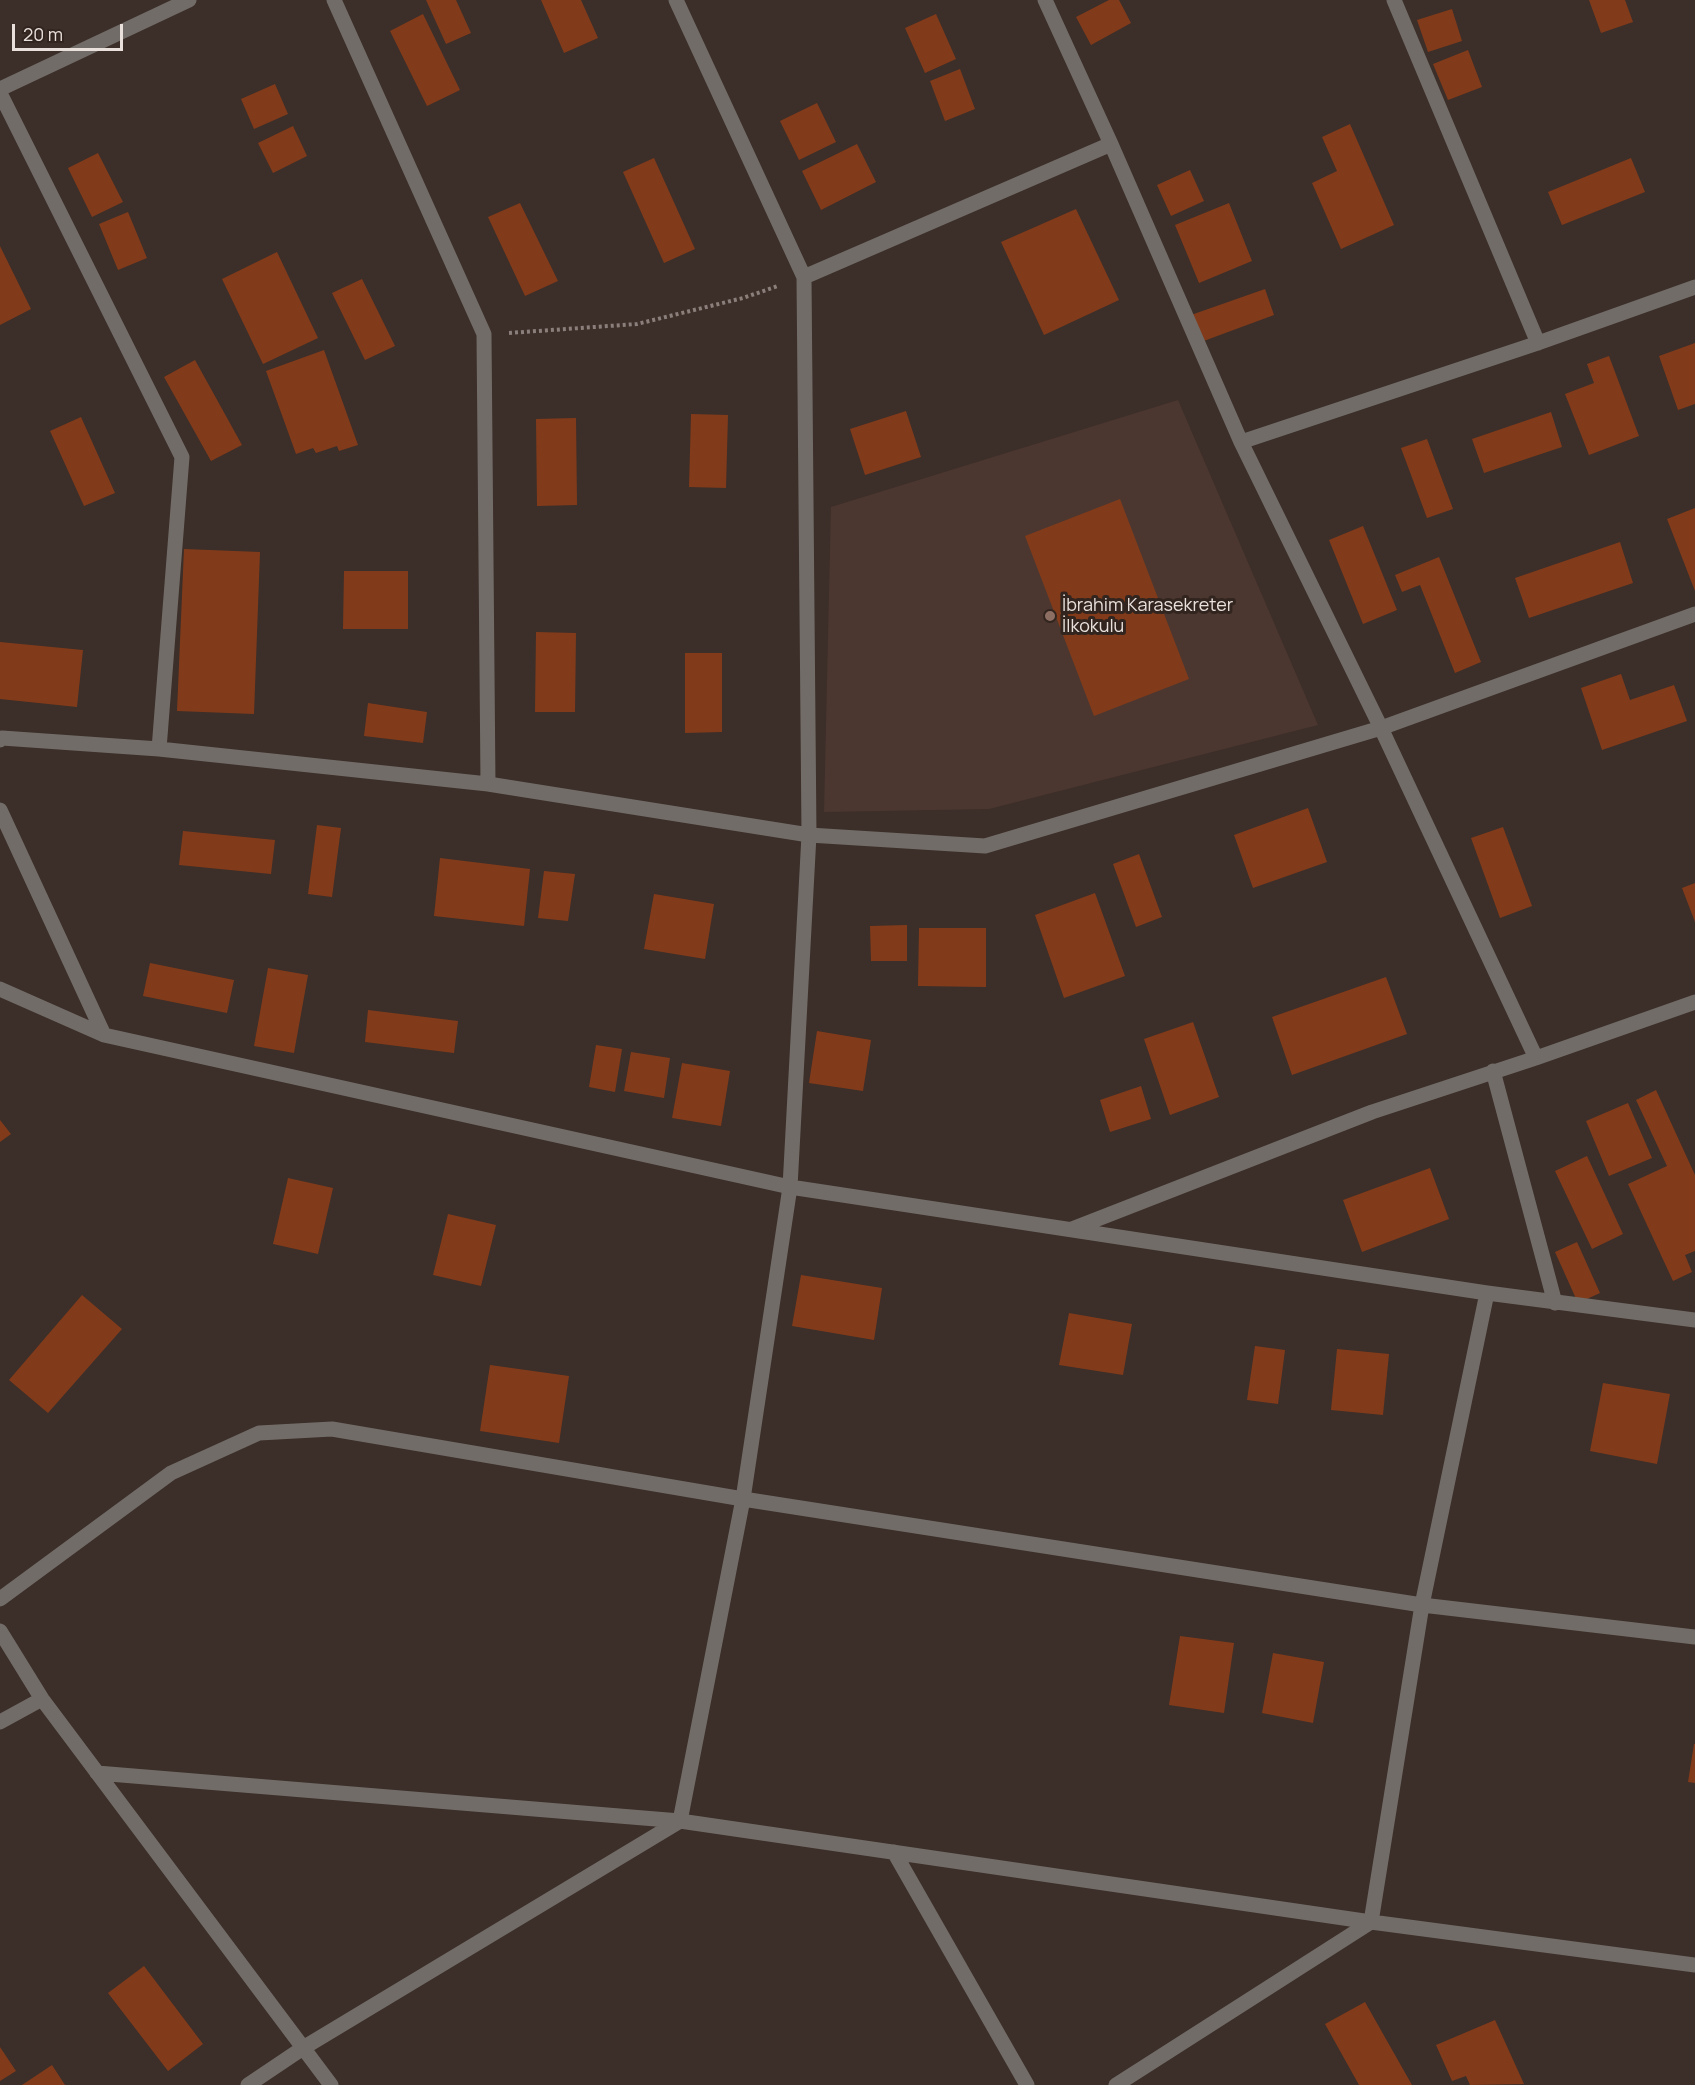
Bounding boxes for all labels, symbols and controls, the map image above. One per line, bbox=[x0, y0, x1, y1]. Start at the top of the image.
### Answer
scale bar bbox=[15, 12, 126, 50]
text: 20 m bbox=[23, 22, 63, 46]
place label: İbrahim Karasekreter İlkokulu bbox=[1062, 595, 1233, 638]
marker: İbrahim Karasekreter İlkokulu bbox=[1043, 609, 1057, 623]

